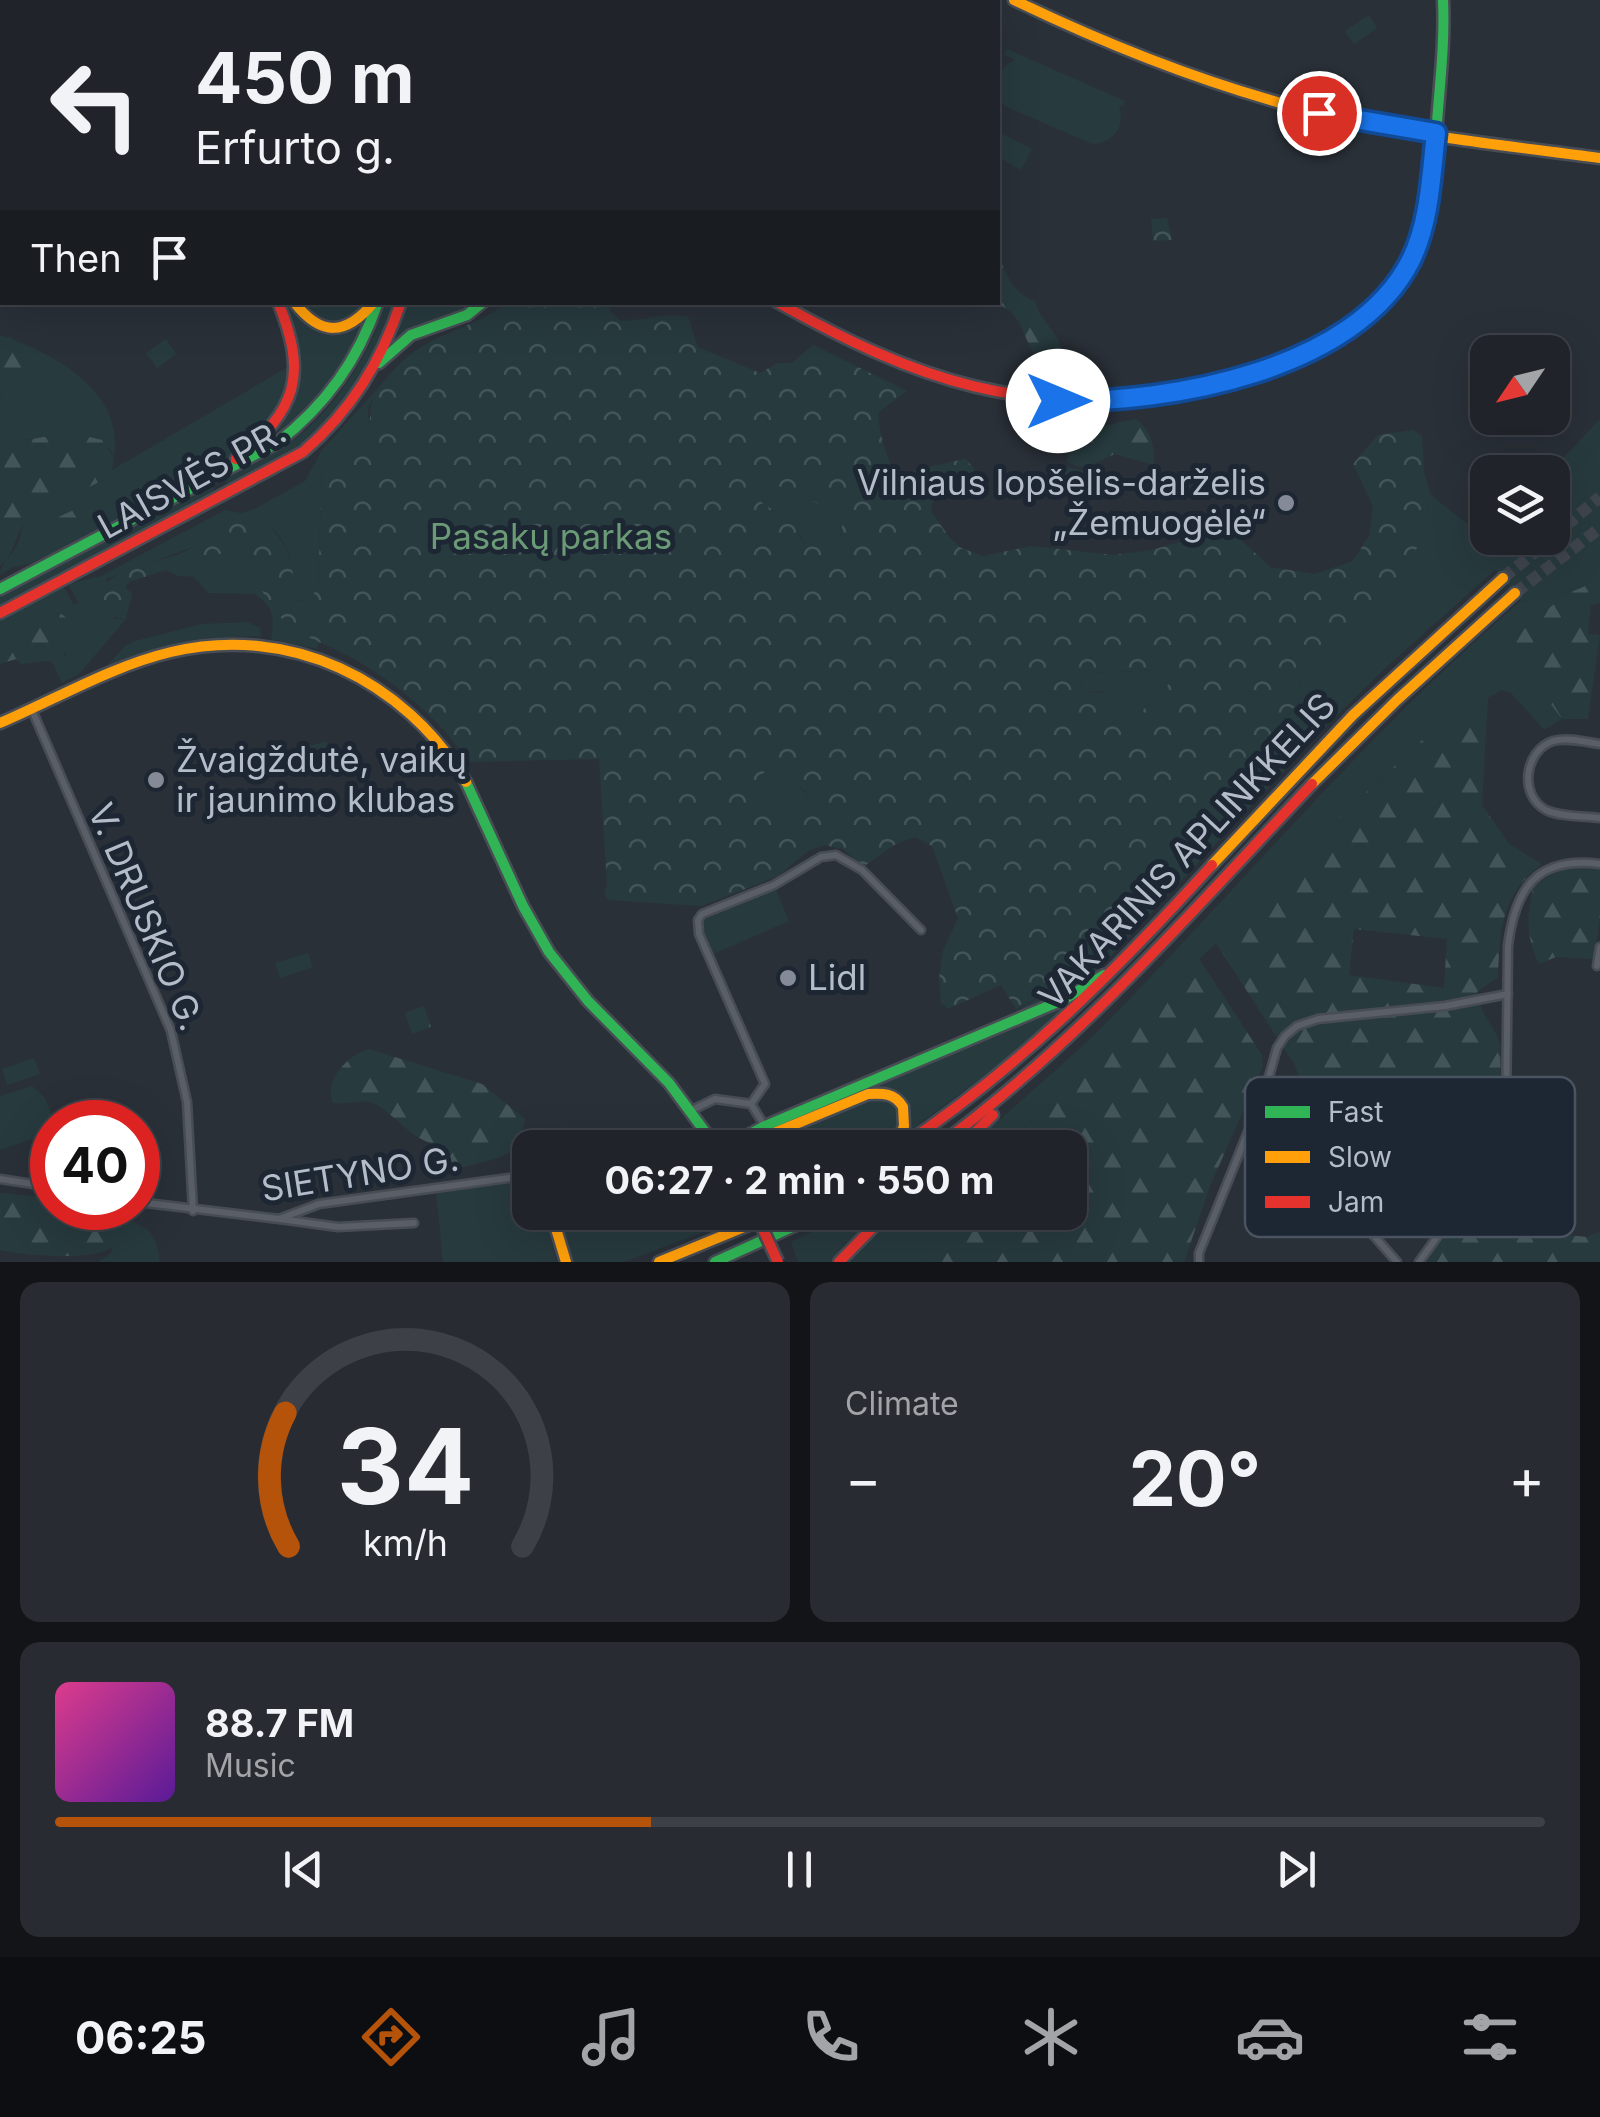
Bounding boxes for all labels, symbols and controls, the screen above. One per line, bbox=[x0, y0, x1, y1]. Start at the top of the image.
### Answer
text: 450 m bbox=[195, 35, 415, 120]
icon: left bbox=[30, 40, 160, 170]
pin bbox=[1277, 71, 1362, 156]
icon: arrive bbox=[1292, 86, 1347, 141]
text: Erfurto g. bbox=[195, 120, 395, 175]
icon: arrive bbox=[142, 230, 197, 285]
text: Then bbox=[30, 235, 122, 281]
north arrow bbox=[1470, 335, 1570, 435]
map controls bbox=[1470, 335, 1570, 555]
position arrow bbox=[1006, 349, 1110, 453]
street label: LAISVĖS PR. bbox=[90, 409, 293, 547]
button: layers bbox=[1470, 455, 1570, 555]
place label: Vilniaus lopšelis-darželis „Žemuogėlė“ bbox=[857, 461, 1266, 543]
marker: Vilniaus lopšelis-darželis „Žemuogėlė“ bbox=[1275, 492, 1297, 514]
park label: Pasakų parkas bbox=[430, 515, 672, 557]
street label: VAKARINIS APLINKKELIS bbox=[1029, 684, 1343, 1017]
place label: Žvaigždutė, vaikų ir jaunimo klubas bbox=[176, 738, 467, 820]
marker: Žvaigždutė, vaikų ir jaunimo klubas bbox=[145, 769, 167, 791]
street label: V. DRUSKIO G. bbox=[80, 797, 214, 1037]
place label: Lidl bbox=[808, 956, 866, 998]
marker: Lidl bbox=[777, 967, 799, 989]
legend bbox=[1245, 1077, 1575, 1237]
text: Fast bbox=[1328, 1095, 1384, 1129]
speed limit sign: 40 bbox=[30, 1100, 160, 1230]
street label: SIETYNO G. bbox=[258, 1137, 461, 1209]
text: Slow bbox=[1328, 1140, 1392, 1174]
text: 06:27 · 2 min · 550 m bbox=[605, 1157, 994, 1203]
text: Jam bbox=[1328, 1185, 1384, 1219]
text: Climate bbox=[845, 1384, 959, 1423]
text: 34 bbox=[336, 1403, 474, 1529]
text: 20° bbox=[1129, 1433, 1261, 1524]
text: − bbox=[845, 1446, 881, 1512]
text: + bbox=[1509, 1446, 1545, 1512]
text: km/h bbox=[363, 1521, 447, 1565]
text: 88.7 FM bbox=[205, 1700, 354, 1746]
text: Music bbox=[205, 1746, 296, 1785]
icon: previous bbox=[276, 1842, 331, 1897]
icon: pause bbox=[772, 1842, 827, 1897]
icon: next bbox=[1269, 1842, 1324, 1897]
icon: directions bbox=[356, 2002, 426, 2072]
icon: music bbox=[576, 2002, 646, 2072]
icon: phone bbox=[796, 2002, 866, 2072]
icon: climate bbox=[1016, 2002, 1086, 2072]
icon: car bbox=[1235, 2002, 1305, 2072]
icon: filters bbox=[1455, 2002, 1525, 2072]
text: 06:25 bbox=[75, 2010, 207, 2065]

